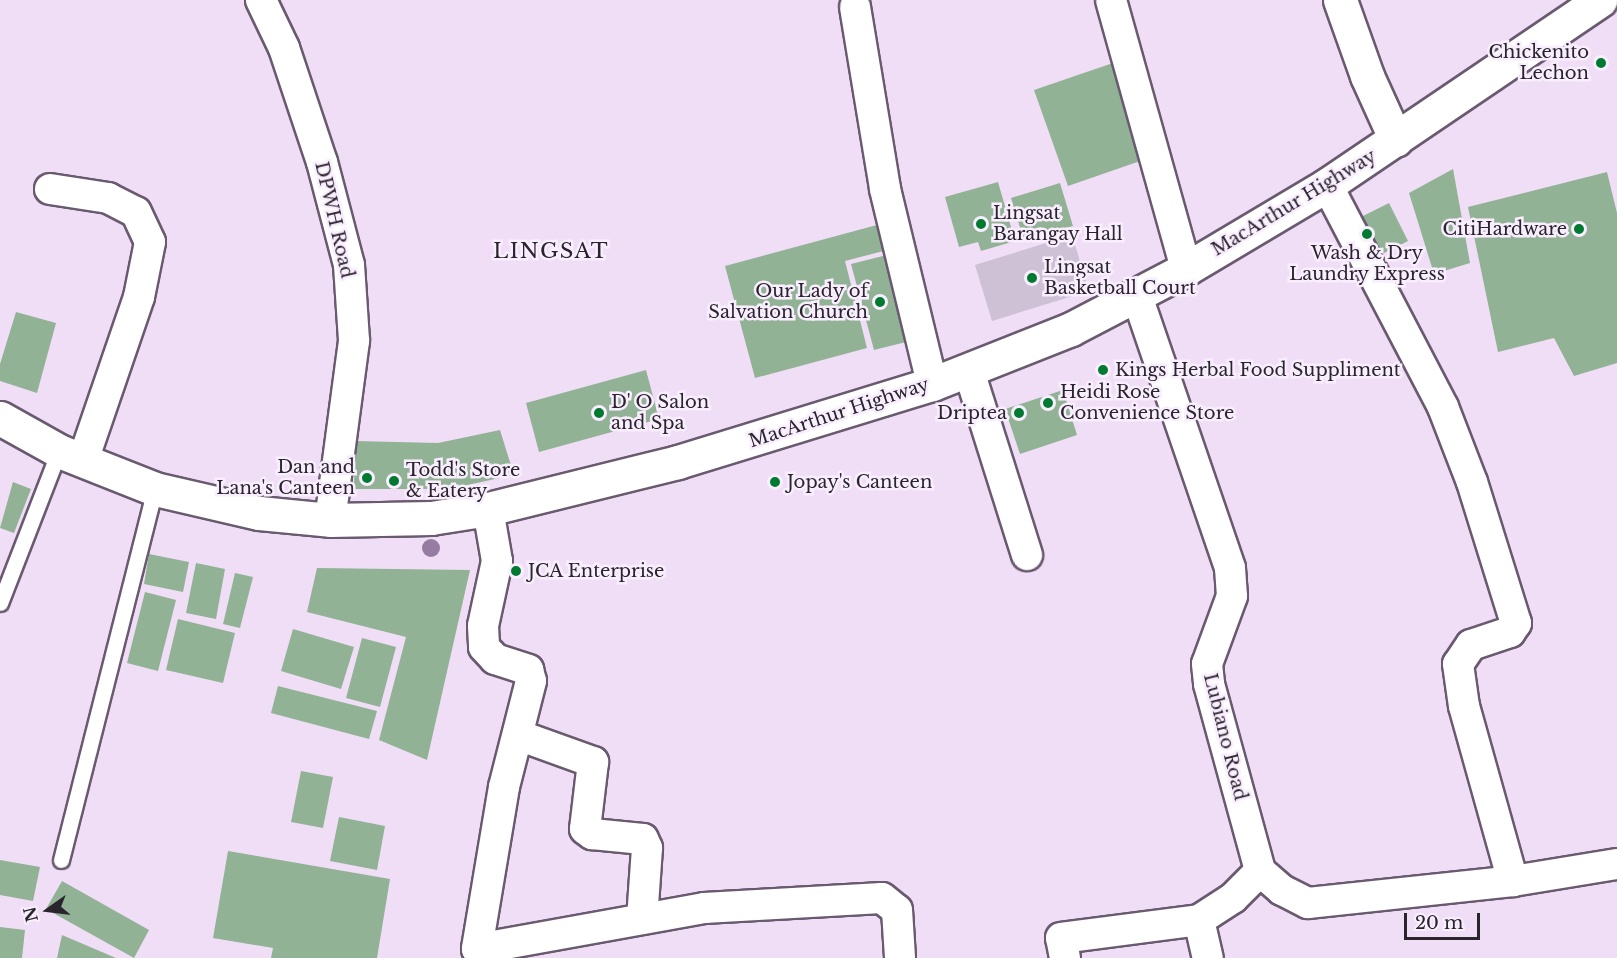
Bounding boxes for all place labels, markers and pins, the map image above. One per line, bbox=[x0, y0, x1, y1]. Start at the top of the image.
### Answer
place label: Chickenito Lechon bbox=[1489, 42, 1589, 84]
marker: Chickenito Lechon bbox=[1594, 56, 1608, 70]
place label: Lingsat Barangay Hall bbox=[993, 203, 1123, 246]
marker: Lingsat Barangay Hall bbox=[974, 217, 988, 231]
place label: CitiHardware bbox=[1443, 218, 1567, 240]
marker: CitiHardware bbox=[1572, 222, 1586, 236]
marker: Wash & Dry Laundry Express bbox=[1360, 227, 1374, 241]
place label: Wash & Dry Laundry Express bbox=[1289, 243, 1445, 286]
place label: Lingsat Basketball Court bbox=[1044, 257, 1196, 300]
marker: Lingsat Basketball Court bbox=[1025, 271, 1039, 285]
place label: Our Lady of Salvation Church bbox=[708, 281, 868, 324]
marker: Our Lady of Salvation Church bbox=[873, 295, 887, 309]
place label: Kings Herbal Food Suppliment bbox=[1115, 359, 1401, 381]
marker: Kings Herbal Food Suppliment bbox=[1096, 363, 1110, 377]
place label: Heidi Rose Convenience Store bbox=[1060, 382, 1234, 424]
place label: D' O Salon and Spa bbox=[611, 392, 710, 434]
marker: Heidi Rose Convenience Store bbox=[1041, 396, 1055, 410]
place label: Driptea bbox=[937, 402, 1007, 424]
marker: D' O Salon and Spa bbox=[592, 406, 606, 420]
marker: Driptea bbox=[1012, 406, 1026, 420]
place label: Dan and Lana's Canteen bbox=[216, 457, 355, 500]
place label: Todd's Store & Eatery bbox=[406, 460, 520, 502]
marker: Dan and Lana's Canteen bbox=[360, 471, 374, 485]
place label: Jopay's Canteen bbox=[787, 471, 932, 493]
marker: Todd's Store & Eatery bbox=[387, 474, 401, 488]
marker: Jopay's Canteen bbox=[768, 475, 782, 489]
place label: JCA Enterprise bbox=[528, 560, 665, 582]
marker: JCA Enterprise bbox=[509, 564, 523, 578]

